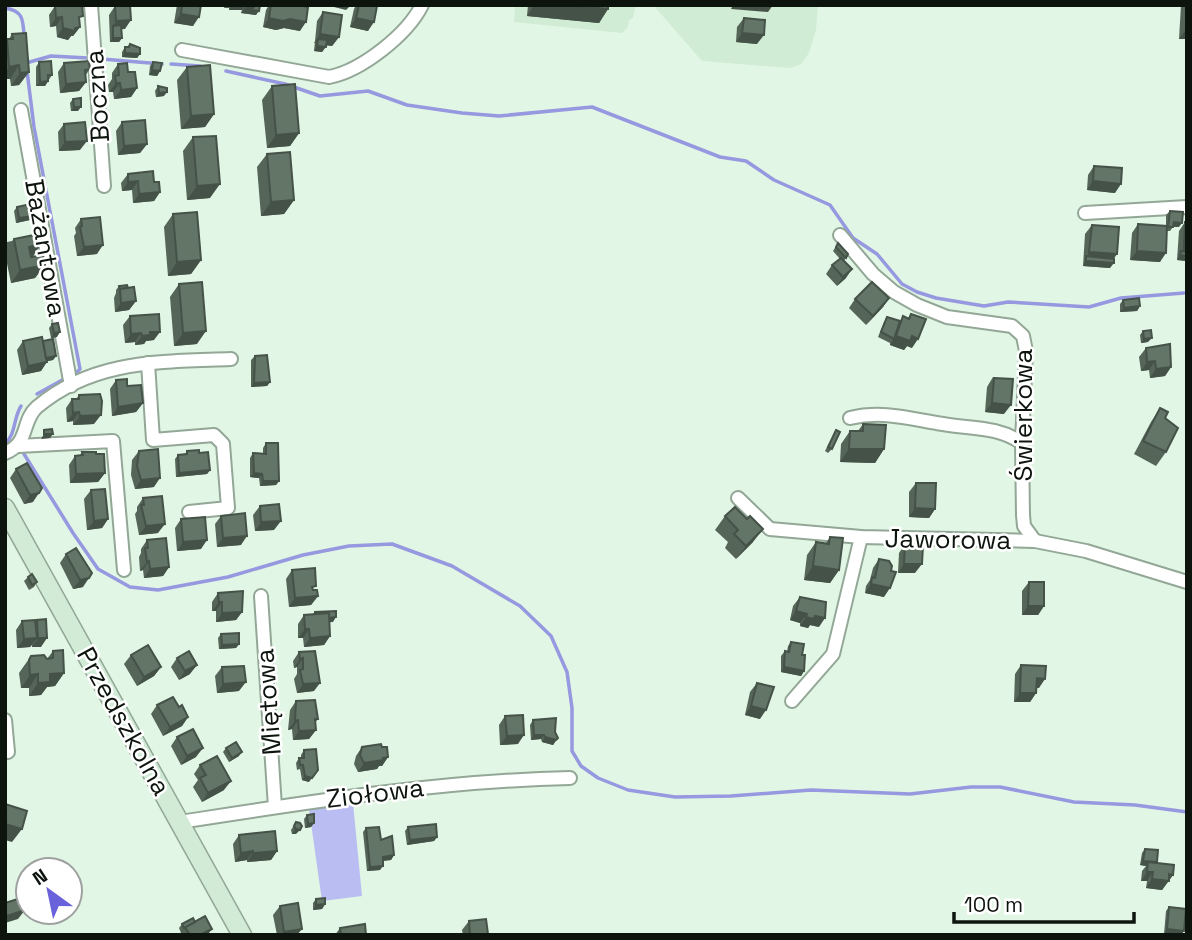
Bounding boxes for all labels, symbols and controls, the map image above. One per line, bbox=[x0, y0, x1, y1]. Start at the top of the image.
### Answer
street label: Boczna bbox=[77, 48, 117, 143]
street label: Bażantowa bbox=[17, 177, 75, 319]
street label: Świerkowa bbox=[1006, 348, 1040, 482]
street label: Jaworowa bbox=[884, 521, 1012, 557]
street label: Przedszkolna bbox=[69, 641, 179, 801]
street label: Miętowa bbox=[247, 648, 289, 756]
street label: Ziołowa bbox=[324, 770, 426, 816]
north arrow bbox=[14, 856, 84, 926]
text: N bbox=[28, 863, 52, 891]
scale bar bbox=[954, 880, 1134, 924]
text: 100 m bbox=[964, 891, 1023, 918]

